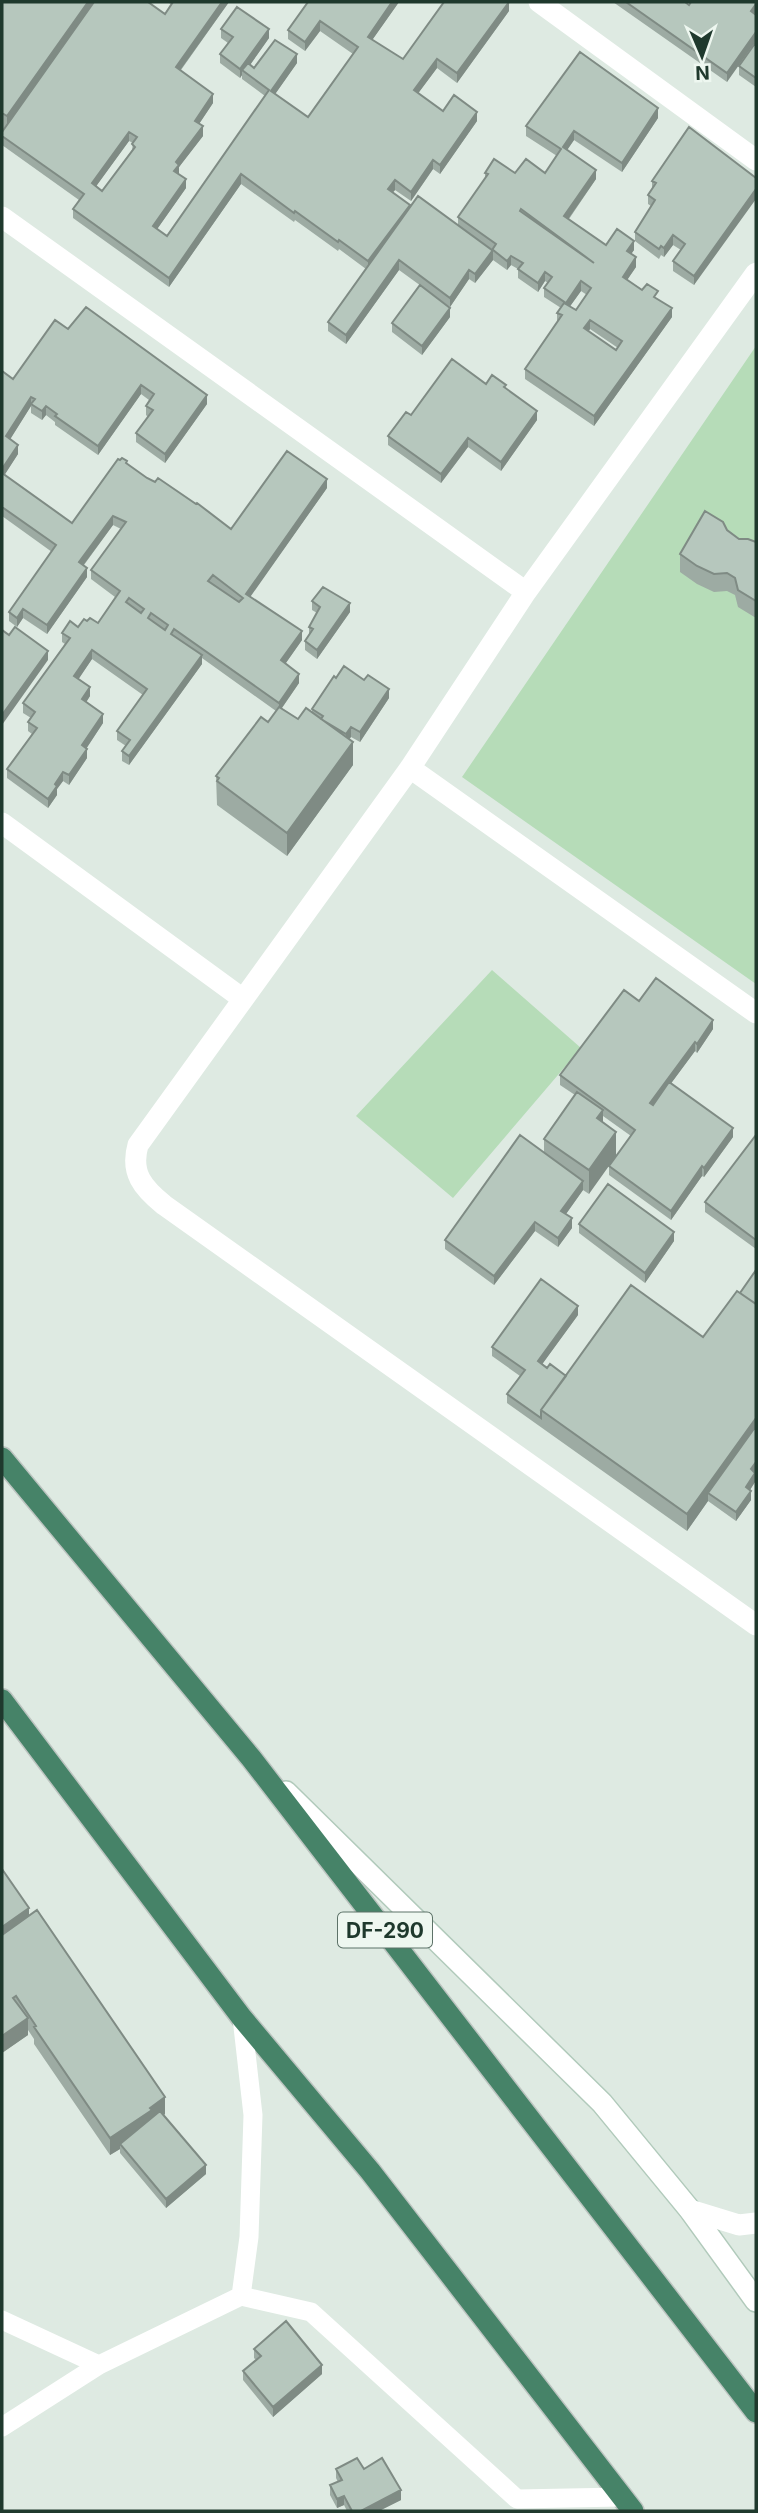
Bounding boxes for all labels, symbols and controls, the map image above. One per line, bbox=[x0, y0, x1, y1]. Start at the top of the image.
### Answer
north arrow bbox=[667, 21, 737, 91]
text: N bbox=[695, 61, 710, 84]
road number: DF-290 bbox=[338, 1912, 432, 1948]

